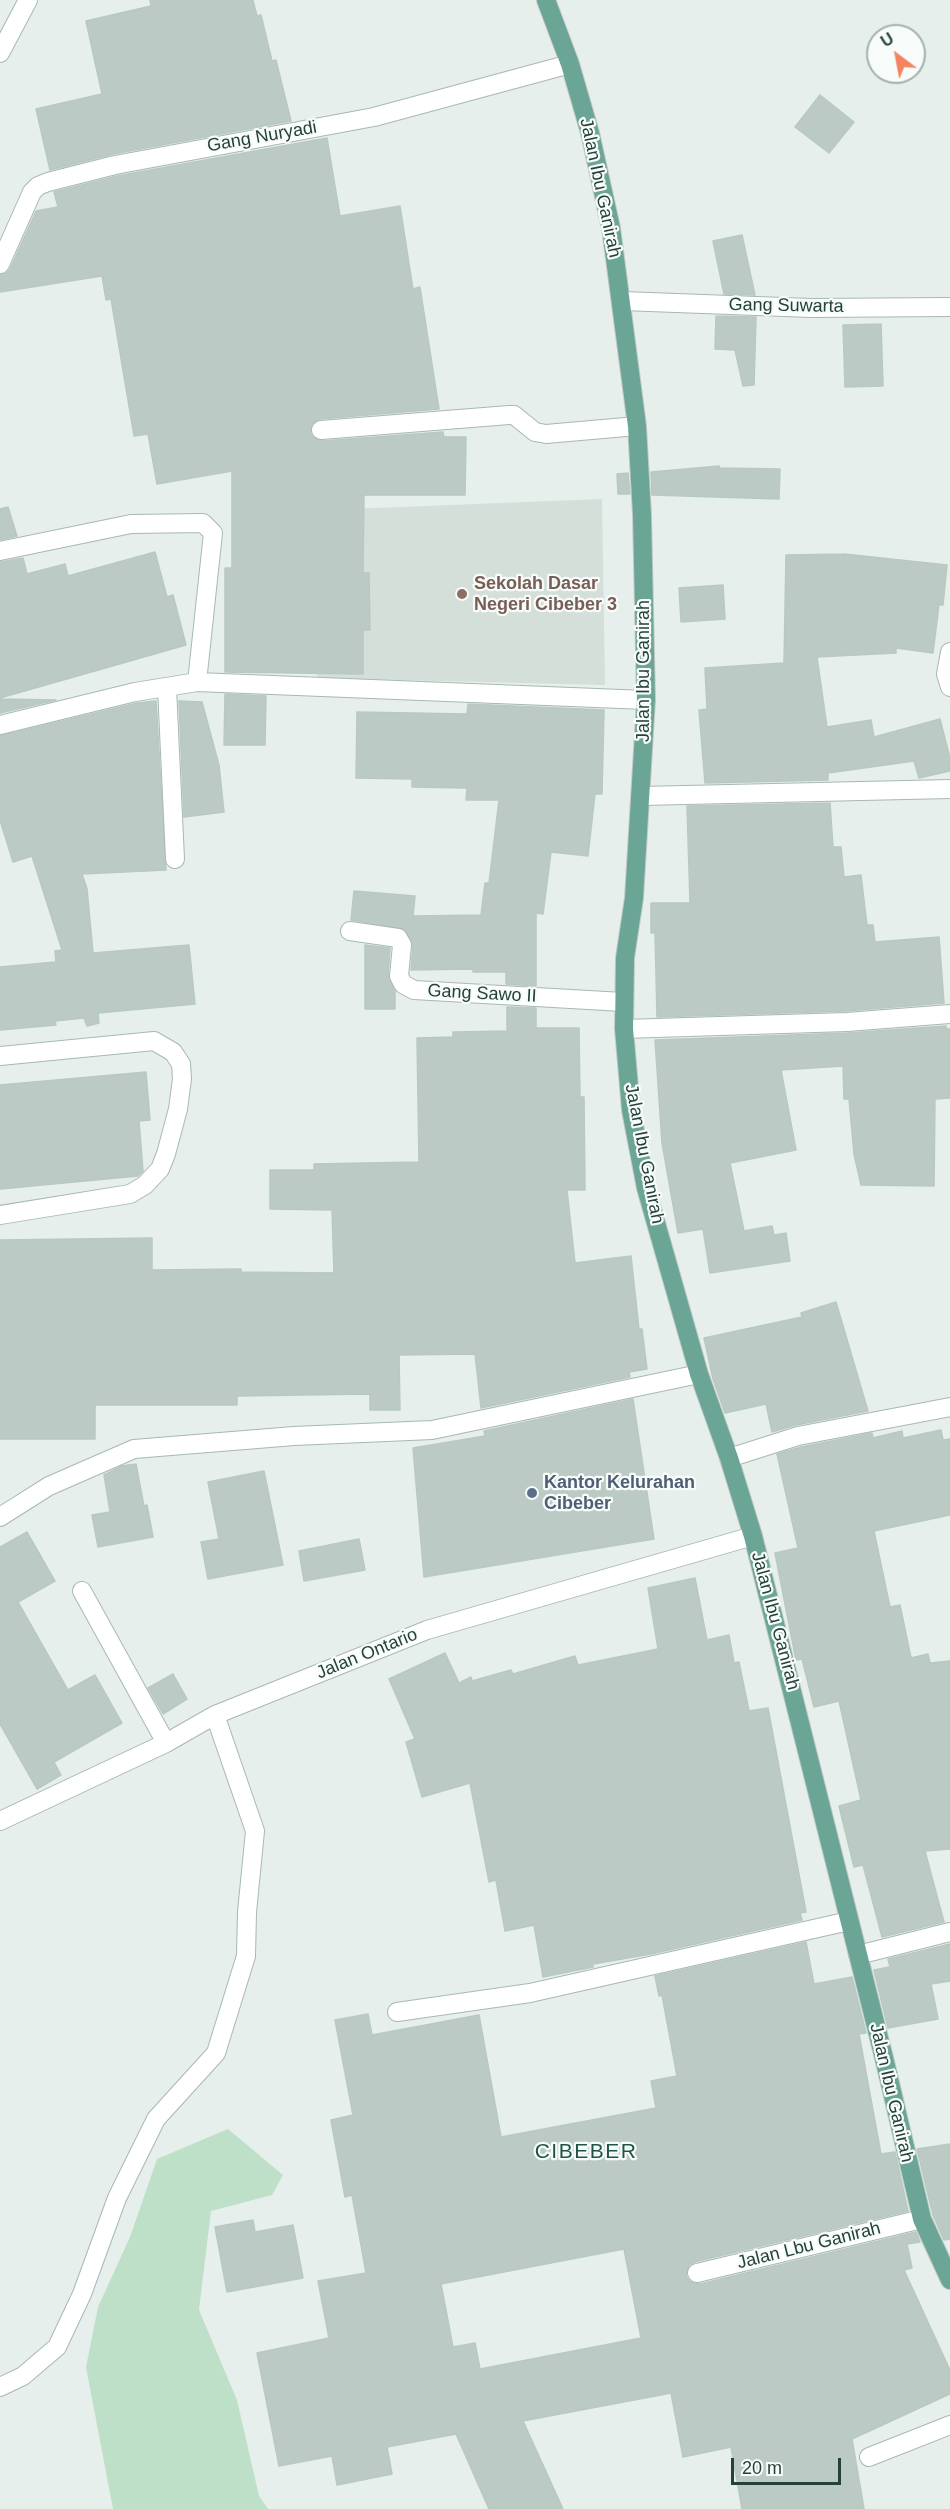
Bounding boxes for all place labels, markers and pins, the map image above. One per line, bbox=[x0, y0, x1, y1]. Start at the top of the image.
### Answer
place label: Sekolah Dasar Negeri Cibeber 3 bbox=[474, 573, 617, 616]
marker: Sekolah Dasar Negeri Cibeber 3 bbox=[455, 587, 469, 601]
place label: Kantor Kelurahan Cibeber bbox=[544, 1472, 695, 1514]
marker: Kantor Kelurahan Cibeber bbox=[525, 1486, 539, 1500]

